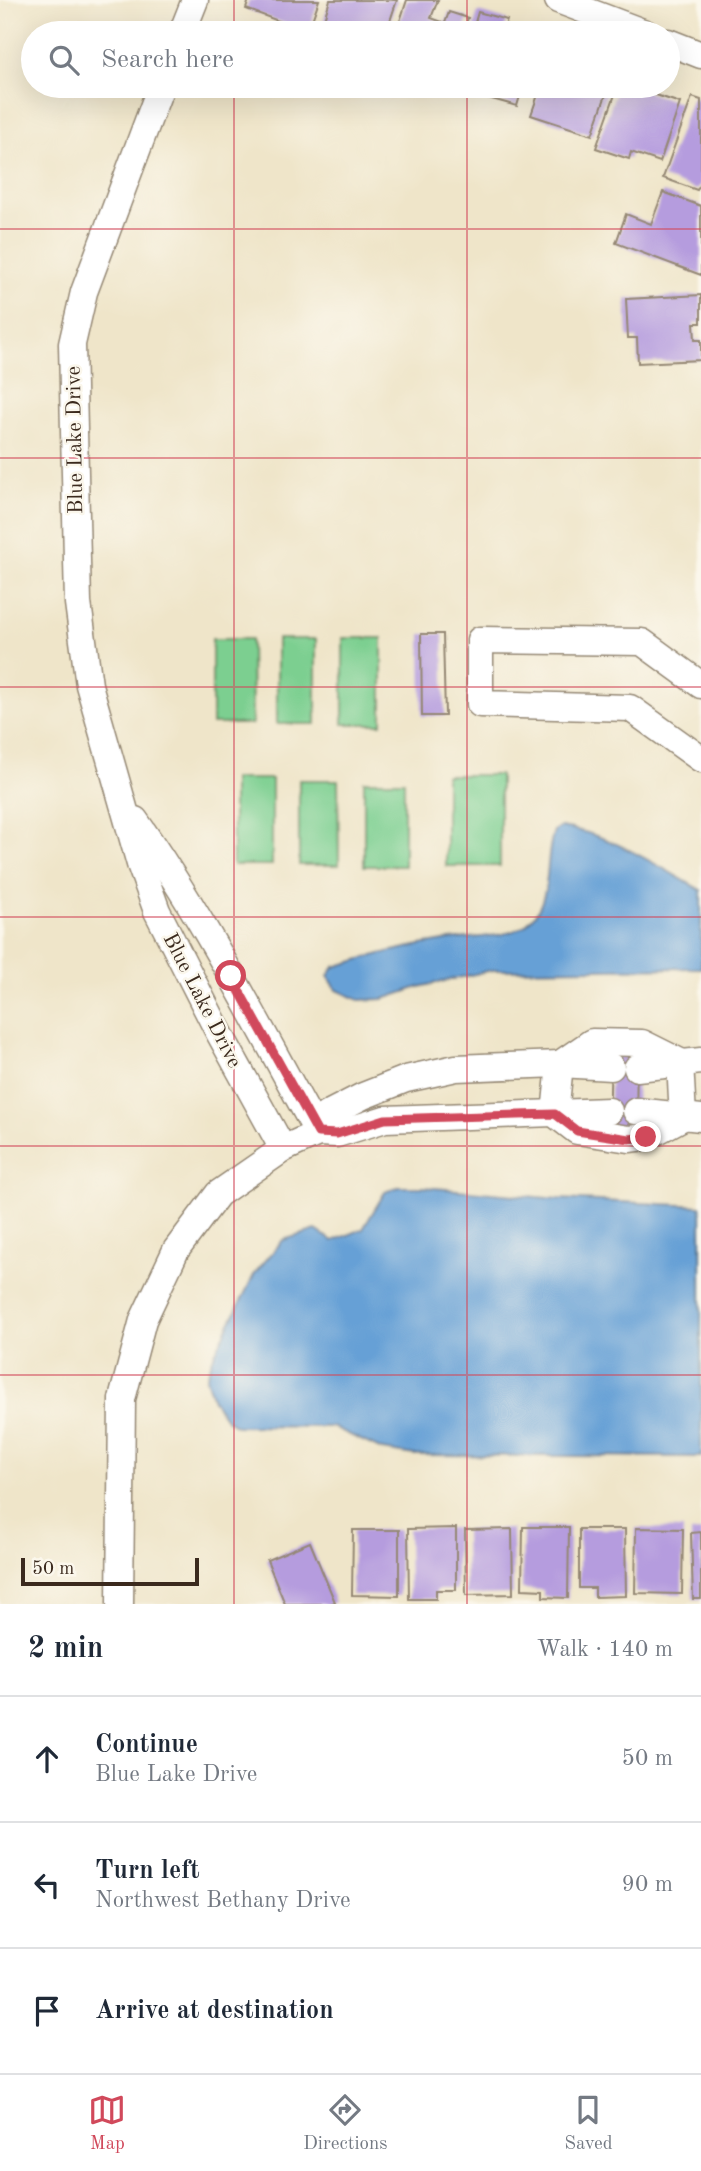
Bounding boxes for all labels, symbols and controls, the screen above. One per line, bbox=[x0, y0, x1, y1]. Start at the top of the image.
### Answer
search box bbox=[21, 21, 680, 98]
icon: search bbox=[45, 41, 83, 79]
text: Search here bbox=[101, 47, 234, 73]
street label: Blue Lake Drive bbox=[64, 366, 87, 514]
street label: Blue Lake Drive bbox=[159, 930, 245, 1072]
route start bbox=[215, 960, 246, 991]
route end bbox=[630, 1121, 661, 1152]
scale bar bbox=[21, 1555, 200, 1587]
text: 50 m bbox=[32, 1560, 74, 1579]
text: 2 min bbox=[28, 1634, 103, 1664]
text: Walk · 140 m bbox=[537, 1638, 673, 1661]
text: Continue bbox=[95, 1732, 198, 1758]
icon: ahead bbox=[28, 1740, 66, 1778]
text: 50 m bbox=[622, 1747, 673, 1770]
text: Blue Lake Drive bbox=[95, 1763, 257, 1786]
text: Turn left bbox=[95, 1858, 200, 1884]
icon: left bbox=[28, 1866, 66, 1904]
text: 90 m bbox=[622, 1873, 673, 1896]
text: Northwest Bethany Drive bbox=[95, 1889, 351, 1912]
icon: arrive bbox=[28, 1992, 66, 2030]
text: Arrive at destination bbox=[95, 1998, 334, 2024]
tab: Map bbox=[88, 2091, 126, 2156]
tab: Directions bbox=[303, 2091, 388, 2156]
tab: Saved bbox=[564, 2091, 613, 2156]

